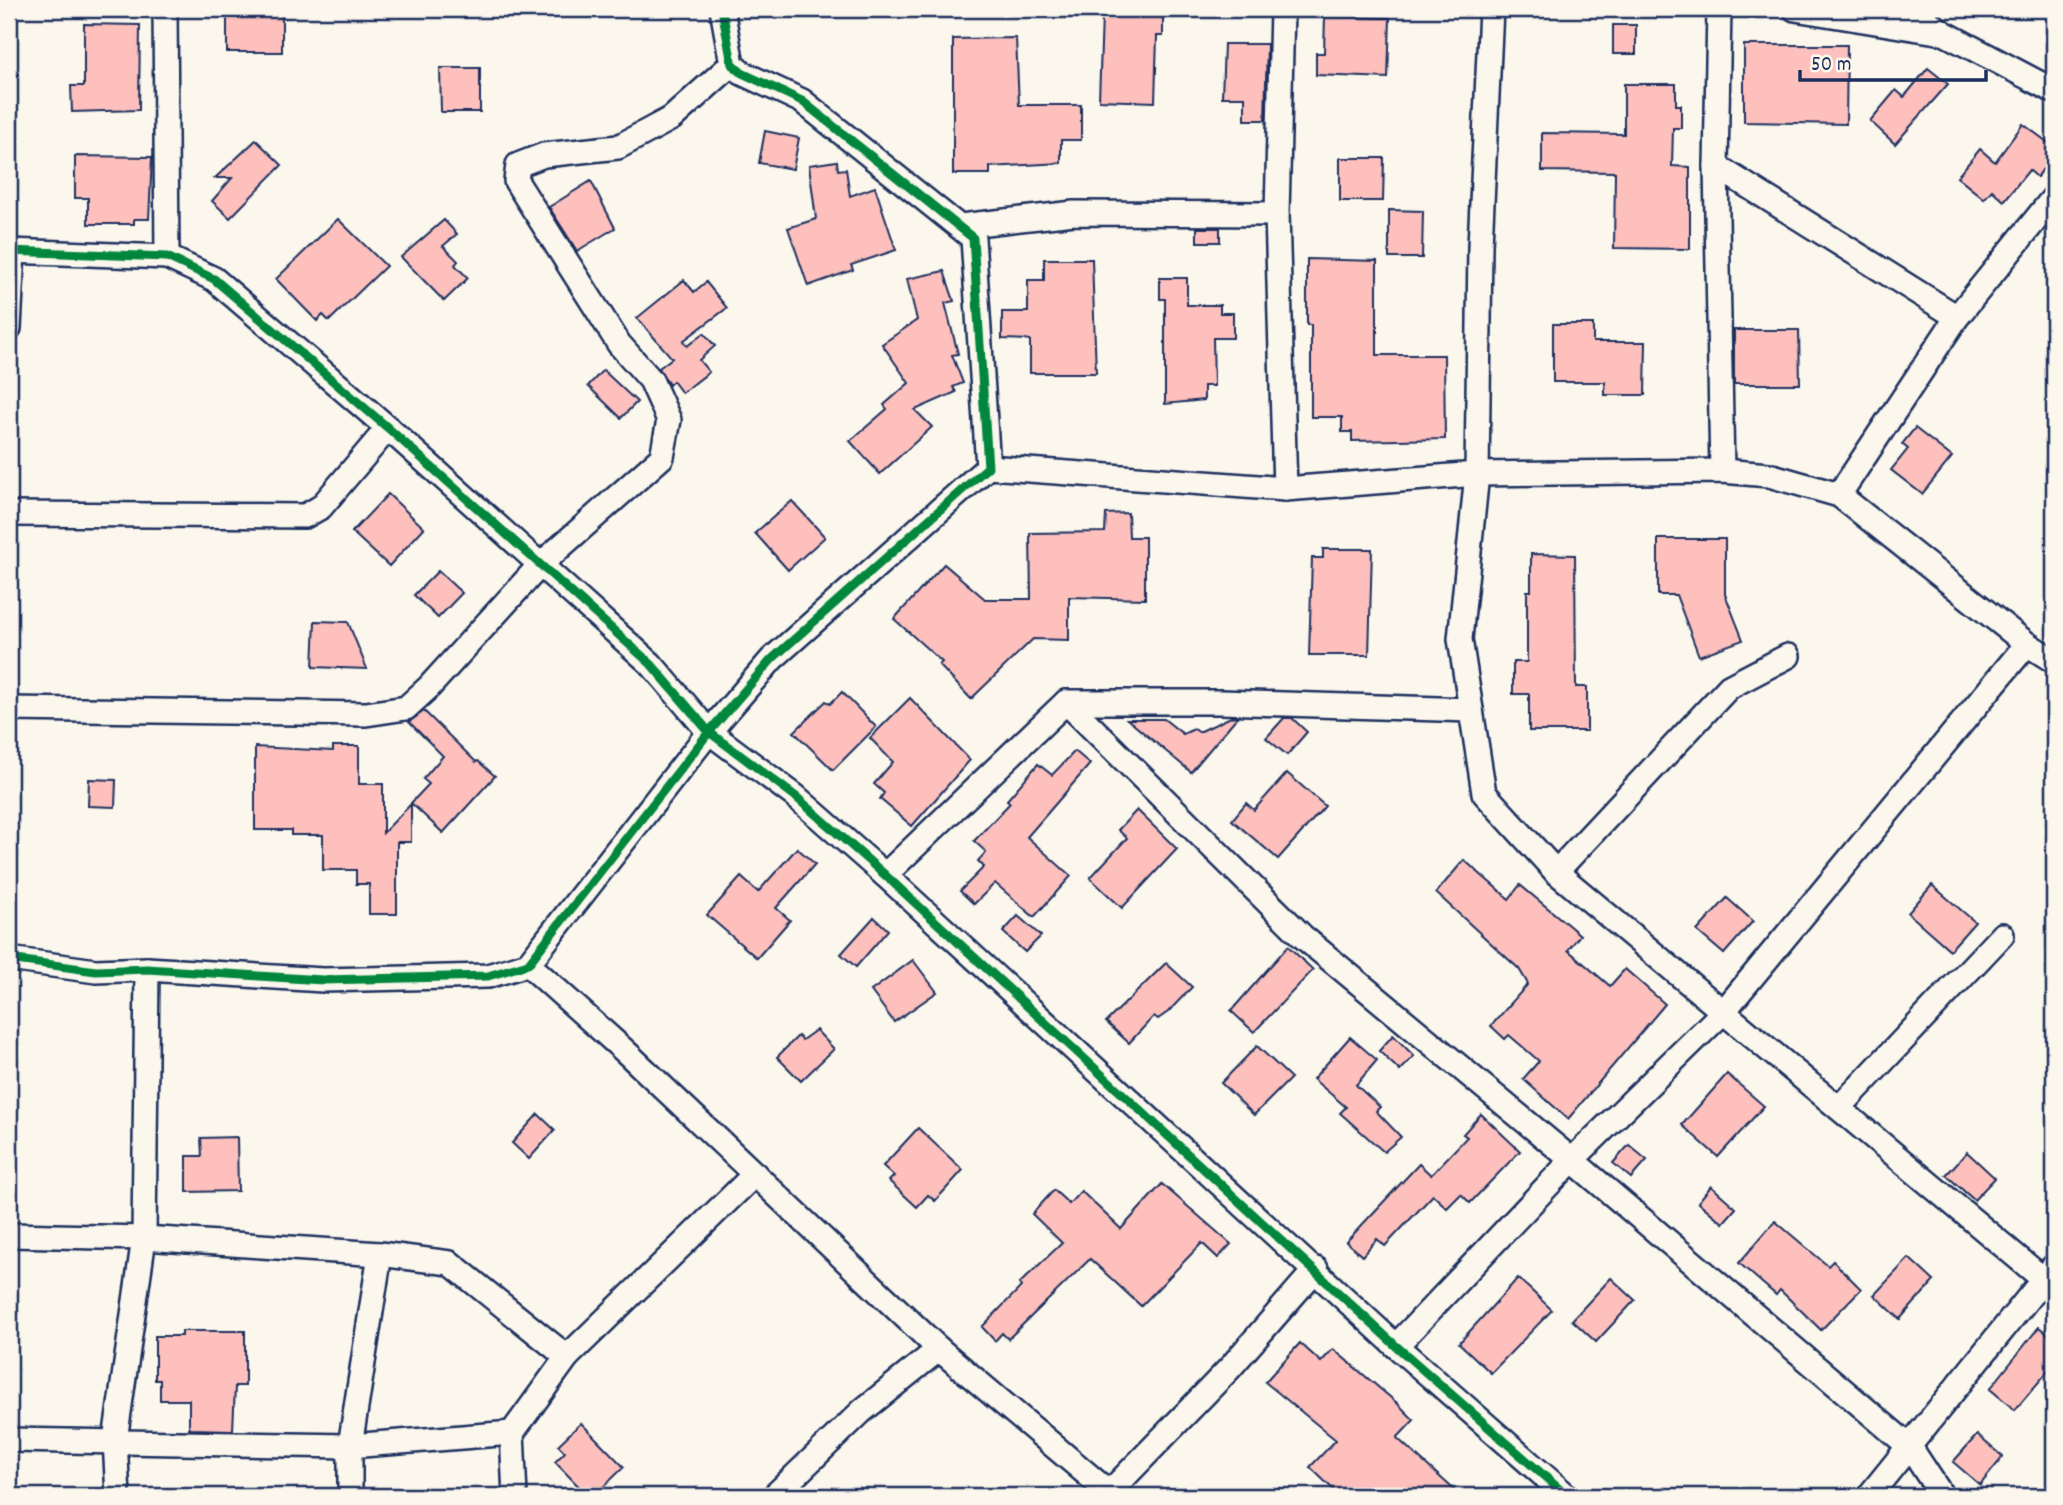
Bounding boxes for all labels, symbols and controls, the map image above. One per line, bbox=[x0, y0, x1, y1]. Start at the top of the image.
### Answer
scale bar bbox=[1800, 38, 1986, 82]
text: 50 m bbox=[1811, 51, 1851, 81]

